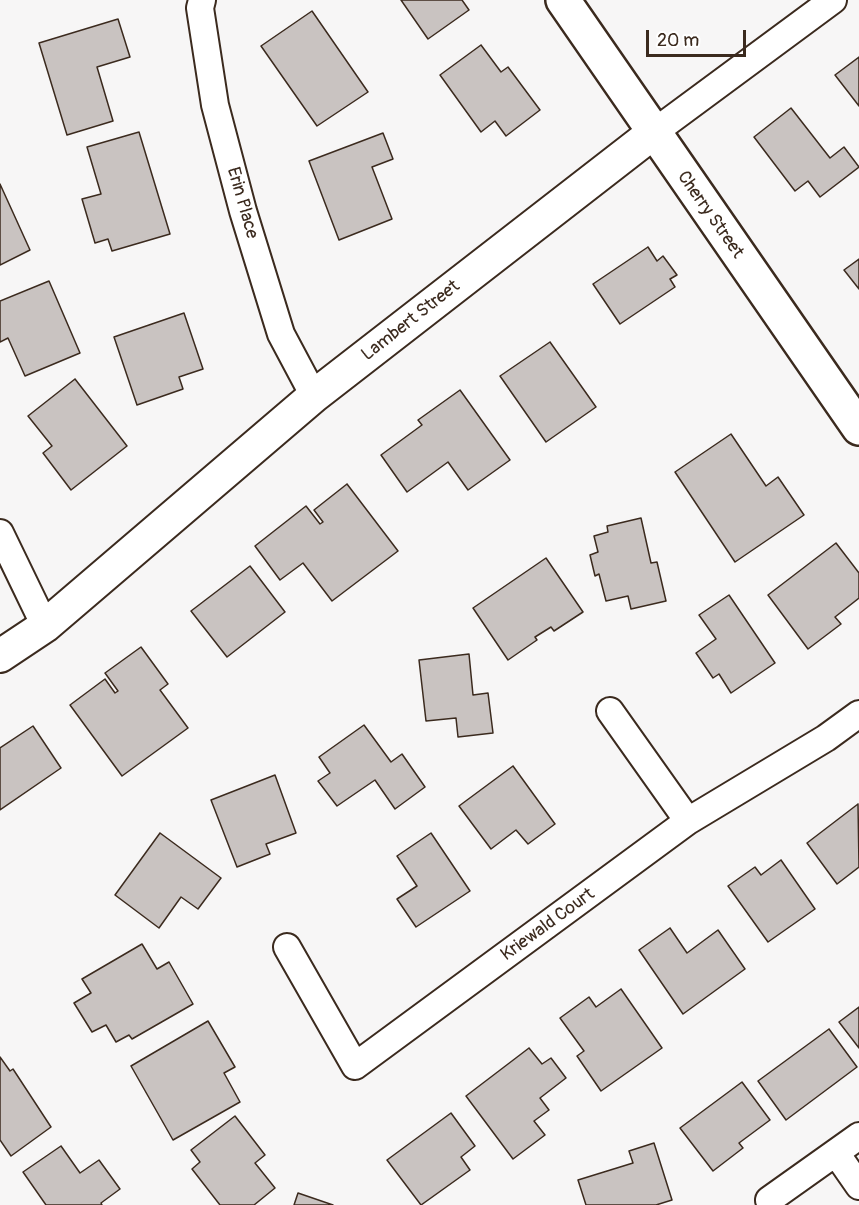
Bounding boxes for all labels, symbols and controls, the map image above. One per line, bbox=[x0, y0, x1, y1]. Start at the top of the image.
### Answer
scale bar bbox=[649, 18, 750, 56]
text: 20 m bbox=[657, 29, 699, 52]
street label: Erin Place bbox=[221, 165, 263, 241]
street label: Cherry Street bbox=[672, 167, 748, 263]
street label: Lambert Street bbox=[358, 276, 464, 366]
street label: Kriewald Court bbox=[497, 884, 599, 966]

